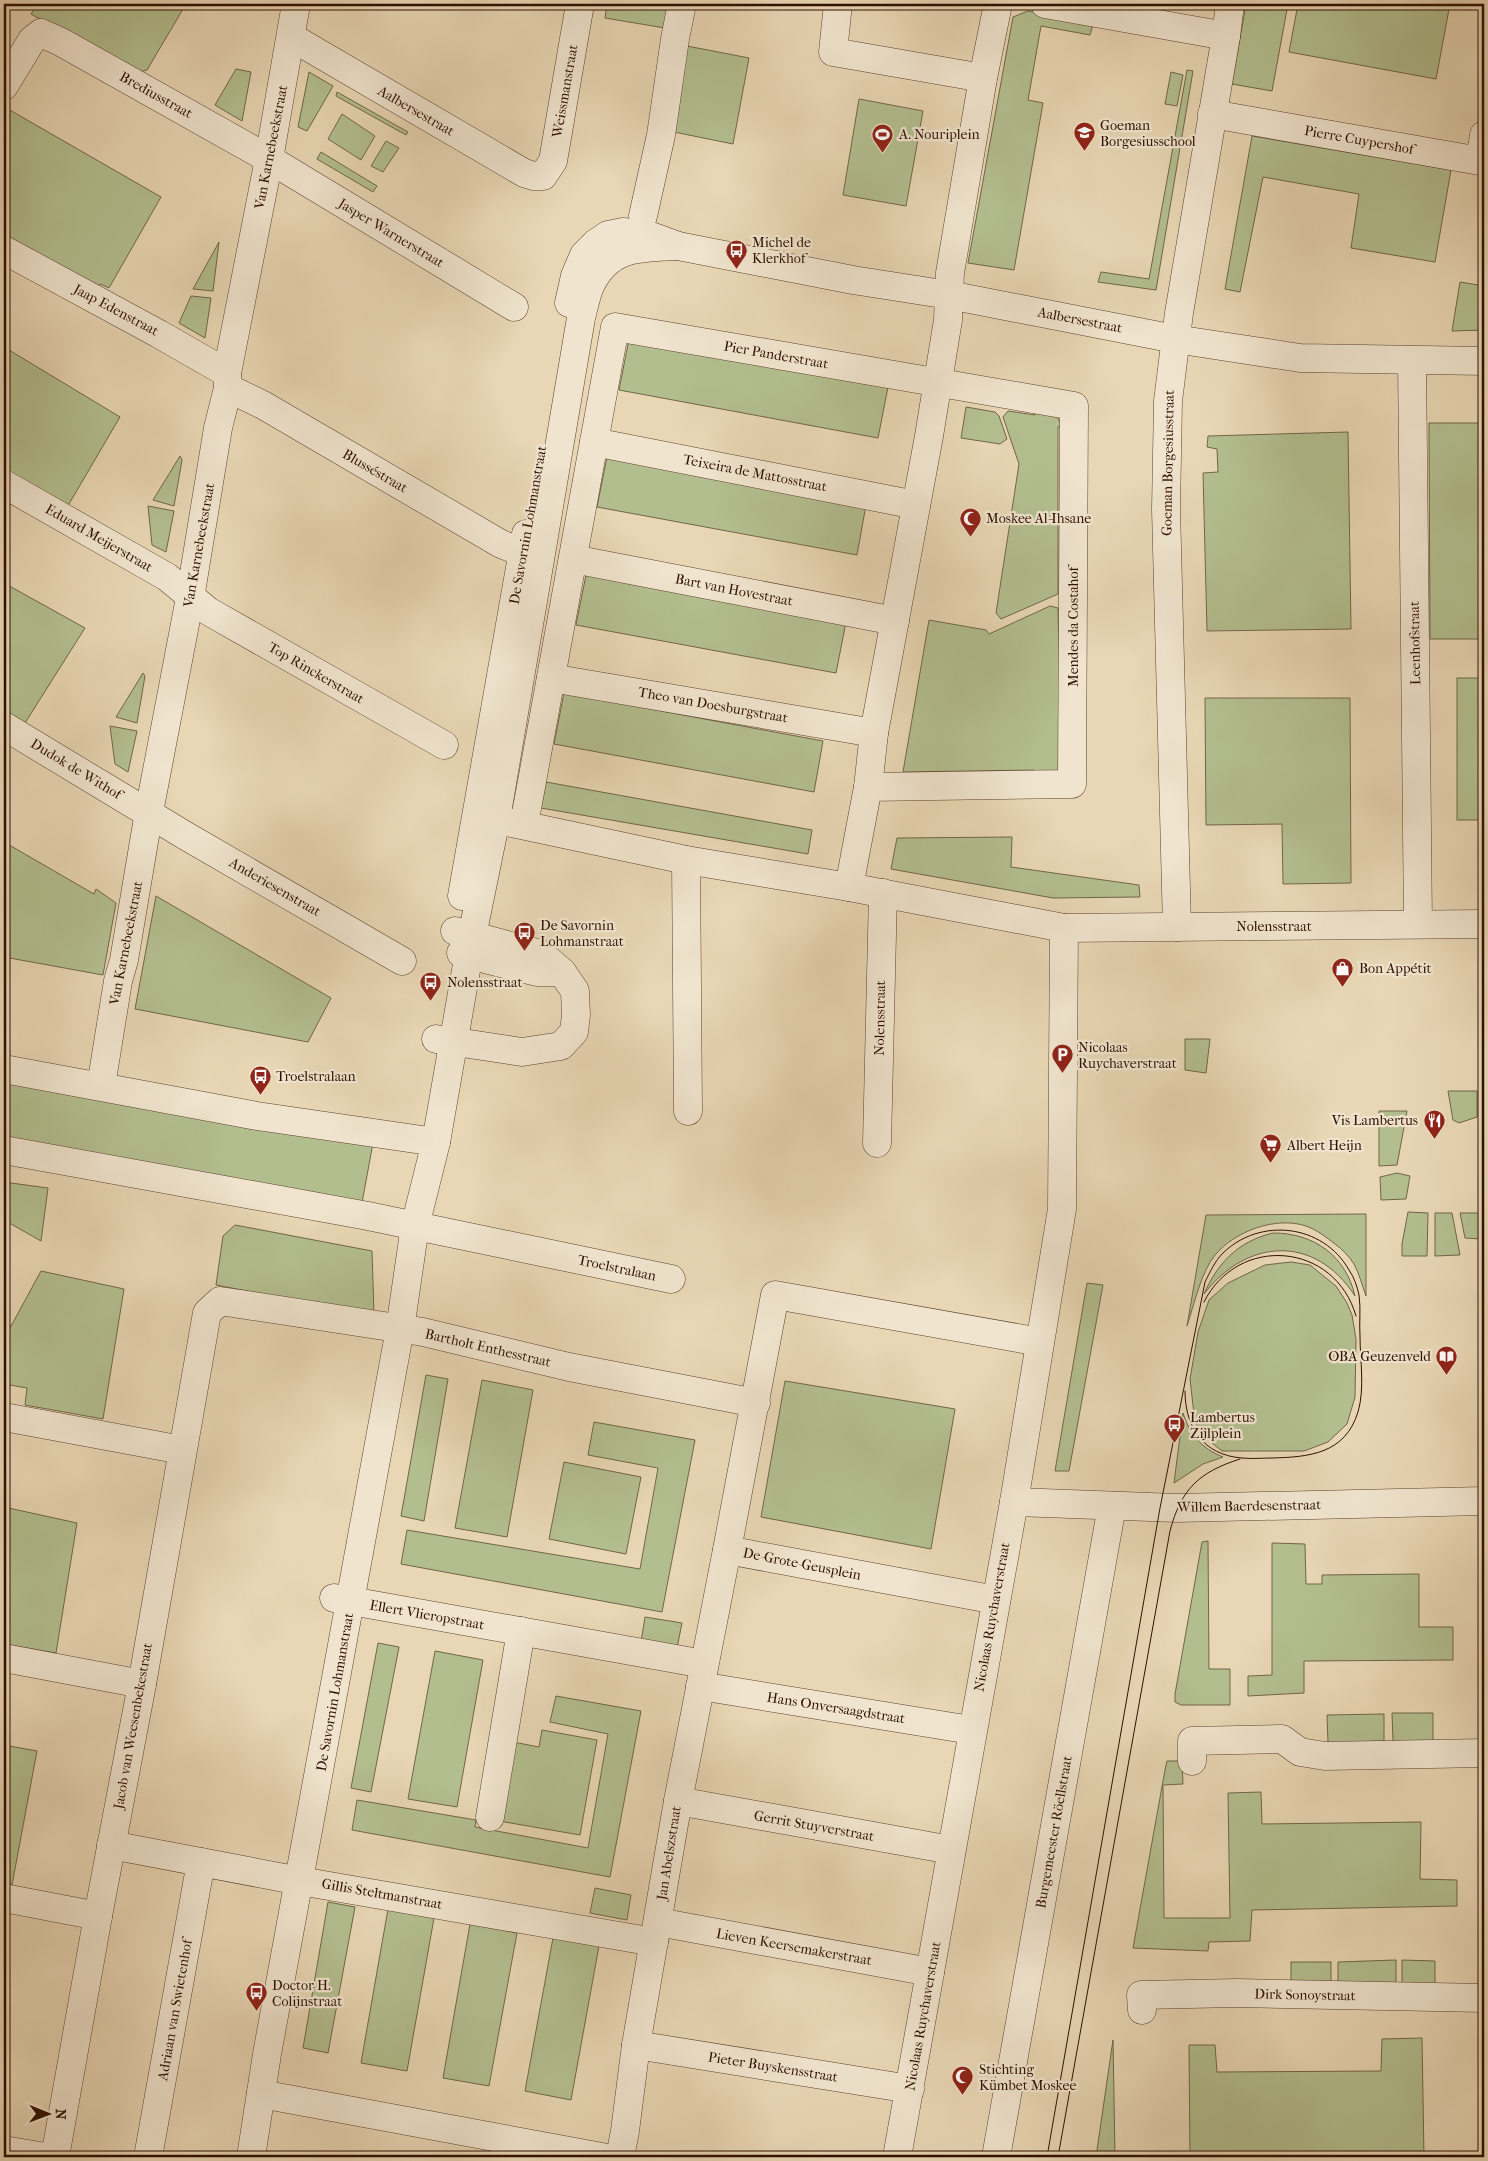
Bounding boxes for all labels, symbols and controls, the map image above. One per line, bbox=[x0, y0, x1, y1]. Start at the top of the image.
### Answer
street label: Weissmanstraat bbox=[548, 43, 582, 140]
street label: Brediusstraat bbox=[117, 68, 195, 122]
street label: Aalbersestraat bbox=[374, 82, 457, 140]
street label: Van Karnebeekstraat bbox=[250, 84, 291, 211]
place label: Goeman Borgesiusschool bbox=[1100, 117, 1196, 150]
school or university icon: Goeman Borgesiusschool bbox=[1072, 121, 1096, 152]
sports icon: A. Nouriplein bbox=[871, 122, 895, 153]
street label: Pierre Cuypershof bbox=[1303, 122, 1418, 159]
place label: A. Nouriplein bbox=[898, 126, 980, 143]
street label: Jasper Warnerstraat bbox=[334, 194, 447, 271]
place label: Michel de Klerkhof bbox=[752, 234, 811, 267]
bus stop icon: Michel de Klerkhof bbox=[724, 238, 748, 269]
street label: Jaap Edenstraat bbox=[70, 280, 161, 340]
street label: Aalbersestraat bbox=[1035, 303, 1124, 337]
street label: Pier Panderstraat bbox=[722, 337, 830, 373]
street label: Goeman Borgesiusstraat bbox=[1158, 390, 1178, 536]
street label: De Savornin Lohmanstraat bbox=[506, 444, 550, 606]
street label: Blusséstraat bbox=[340, 446, 410, 496]
street label: Teixeira de Mattosstraat bbox=[682, 451, 828, 495]
street label: Van Karnebeekstraat bbox=[180, 482, 218, 609]
street label: Eduard Meijerstraat bbox=[42, 500, 156, 576]
mosque icon: Moskee Al-Ihsane bbox=[958, 506, 982, 537]
place label: Moskee Al-Ihsane bbox=[986, 510, 1091, 527]
street label: Mendes da Costahof bbox=[1065, 564, 1082, 687]
street label: Bart van Hovestraat bbox=[674, 570, 794, 610]
street label: Leenhofstraat bbox=[1406, 601, 1424, 685]
street label: Top Rinckerstraat bbox=[265, 639, 367, 707]
street label: Theo van Doesburgstraat bbox=[637, 683, 789, 727]
street label: Dudok de Withof bbox=[27, 735, 127, 805]
street label: Anderiesenstraat bbox=[225, 853, 324, 920]
street label: Van Karnebeekstraat bbox=[105, 880, 146, 1007]
place label: De Savornin Lohmanstraat bbox=[540, 917, 624, 950]
street label: Nolensstraat bbox=[1236, 918, 1312, 935]
bus stop icon: De Savornin Lohmanstraat bbox=[512, 921, 536, 952]
shop icon: Bon Appétit bbox=[1331, 956, 1355, 987]
place label: Bon Appétit bbox=[1359, 960, 1431, 977]
bus stop icon: Nolensstraat bbox=[419, 970, 443, 1001]
place label: Nolensstraat bbox=[447, 974, 522, 991]
street label: Nolensstraat bbox=[871, 980, 889, 1056]
place label: Nicolaas Ruychaverstraat bbox=[1078, 1039, 1177, 1072]
parking icon: Nicolaas Ruychaverstraat bbox=[1050, 1043, 1074, 1074]
bus stop icon: Troelstralaan bbox=[248, 1064, 272, 1095]
place label: Troelstralaan bbox=[276, 1068, 356, 1085]
restaurant icon: Vis Lambertus bbox=[1422, 1108, 1446, 1139]
place label: Vis Lambertus bbox=[1331, 1112, 1418, 1129]
supermarket icon: Albert Heijn bbox=[1259, 1133, 1283, 1164]
place label: Albert Heijn bbox=[1286, 1137, 1362, 1154]
street label: Troelstralaan bbox=[576, 1251, 658, 1285]
street label: Bartholt Enthesstraat bbox=[423, 1325, 553, 1371]
library icon: OBA Geuzenveld bbox=[1435, 1344, 1459, 1375]
place label: OBA Geuzenveld bbox=[1328, 1348, 1431, 1365]
place label: Lambertus Zijlplein bbox=[1190, 1409, 1255, 1442]
bus stop icon: Lambertus Zijlplein bbox=[1162, 1413, 1186, 1444]
street label: Willem Baerdesenstraat bbox=[1176, 1496, 1321, 1516]
street label: Nicolaas Ruychaverstraat bbox=[970, 1541, 1014, 1693]
street label: De-Grote-Geusplein bbox=[742, 1544, 862, 1584]
street label: Ellert Vlieropstraat bbox=[368, 1597, 486, 1633]
street label: De Savornin Lohmanstraat bbox=[313, 1611, 357, 1773]
street label: Jacob van Weesenbekestraat bbox=[110, 1642, 156, 1811]
street label: Hans Onversaagdstraat bbox=[766, 1689, 906, 1727]
street label: Burgemeester Röellstraat bbox=[1032, 1754, 1076, 1910]
street label: Jan Abelszstraat bbox=[653, 1805, 685, 1902]
street label: Gerrit Stuyverstraat bbox=[753, 1807, 875, 1845]
street label: Gillis Steltmanstraat bbox=[320, 1875, 444, 1913]
street label: Lieven Keersemakerstraat bbox=[715, 1925, 873, 1969]
street label: Adriaan van Swietenhof bbox=[154, 1935, 196, 2083]
street label: Nicolaas Ruychaverstraat bbox=[901, 1940, 945, 2092]
place label: Doctor H. Colijnstraat bbox=[272, 1977, 342, 2010]
bus stop icon: Doctor H. Colijnstraat bbox=[244, 1981, 268, 2012]
street label: Dirk Sonoystraat bbox=[1254, 1986, 1356, 2004]
street label: Pieter Buyskensstraat bbox=[707, 2048, 839, 2086]
place label: Stichting Kümbet Moskee bbox=[979, 2061, 1076, 2094]
mosque icon: Stichting Kümbet Moskee bbox=[951, 2065, 975, 2096]
north arrow bbox=[22, 2088, 72, 2138]
text: N bbox=[52, 2109, 69, 2120]

